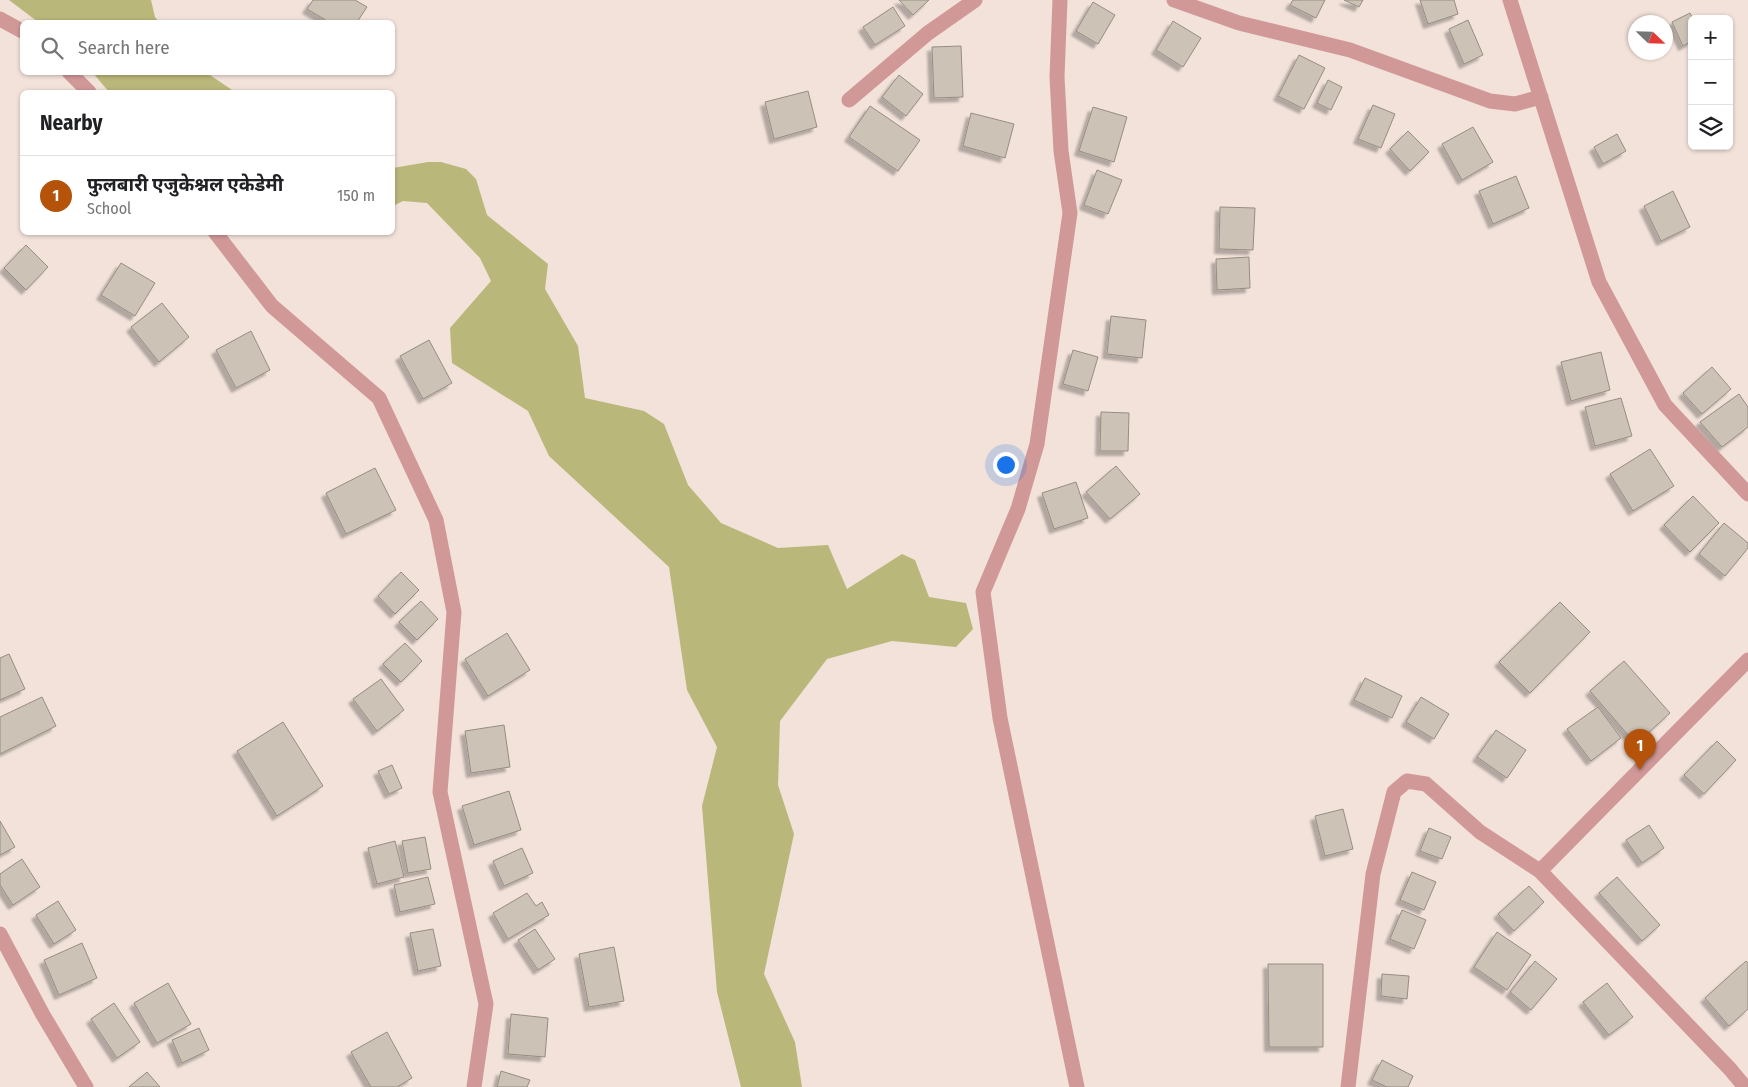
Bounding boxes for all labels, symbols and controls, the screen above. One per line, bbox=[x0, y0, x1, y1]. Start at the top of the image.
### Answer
north arrow bbox=[1628, 15, 1673, 60]
map controls bbox=[1688, 15, 1733, 150]
button: + bbox=[1688, 15, 1733, 60]
search box bbox=[20, 20, 395, 75]
icon: search bbox=[38, 34, 66, 62]
text: Search here bbox=[78, 36, 170, 59]
button: − bbox=[1688, 60, 1733, 105]
button: layers bbox=[1688, 105, 1733, 150]
text: Nearby bbox=[40, 110, 102, 136]
text: फुलबारी एजुकेश्नल एकेडेमी bbox=[87, 173, 283, 196]
text: 1 bbox=[53, 186, 59, 205]
text: 150 m bbox=[337, 186, 375, 205]
text: School bbox=[87, 199, 131, 218]
your location bbox=[993, 452, 1019, 478]
pin: 1 bbox=[1624, 729, 1656, 770]

